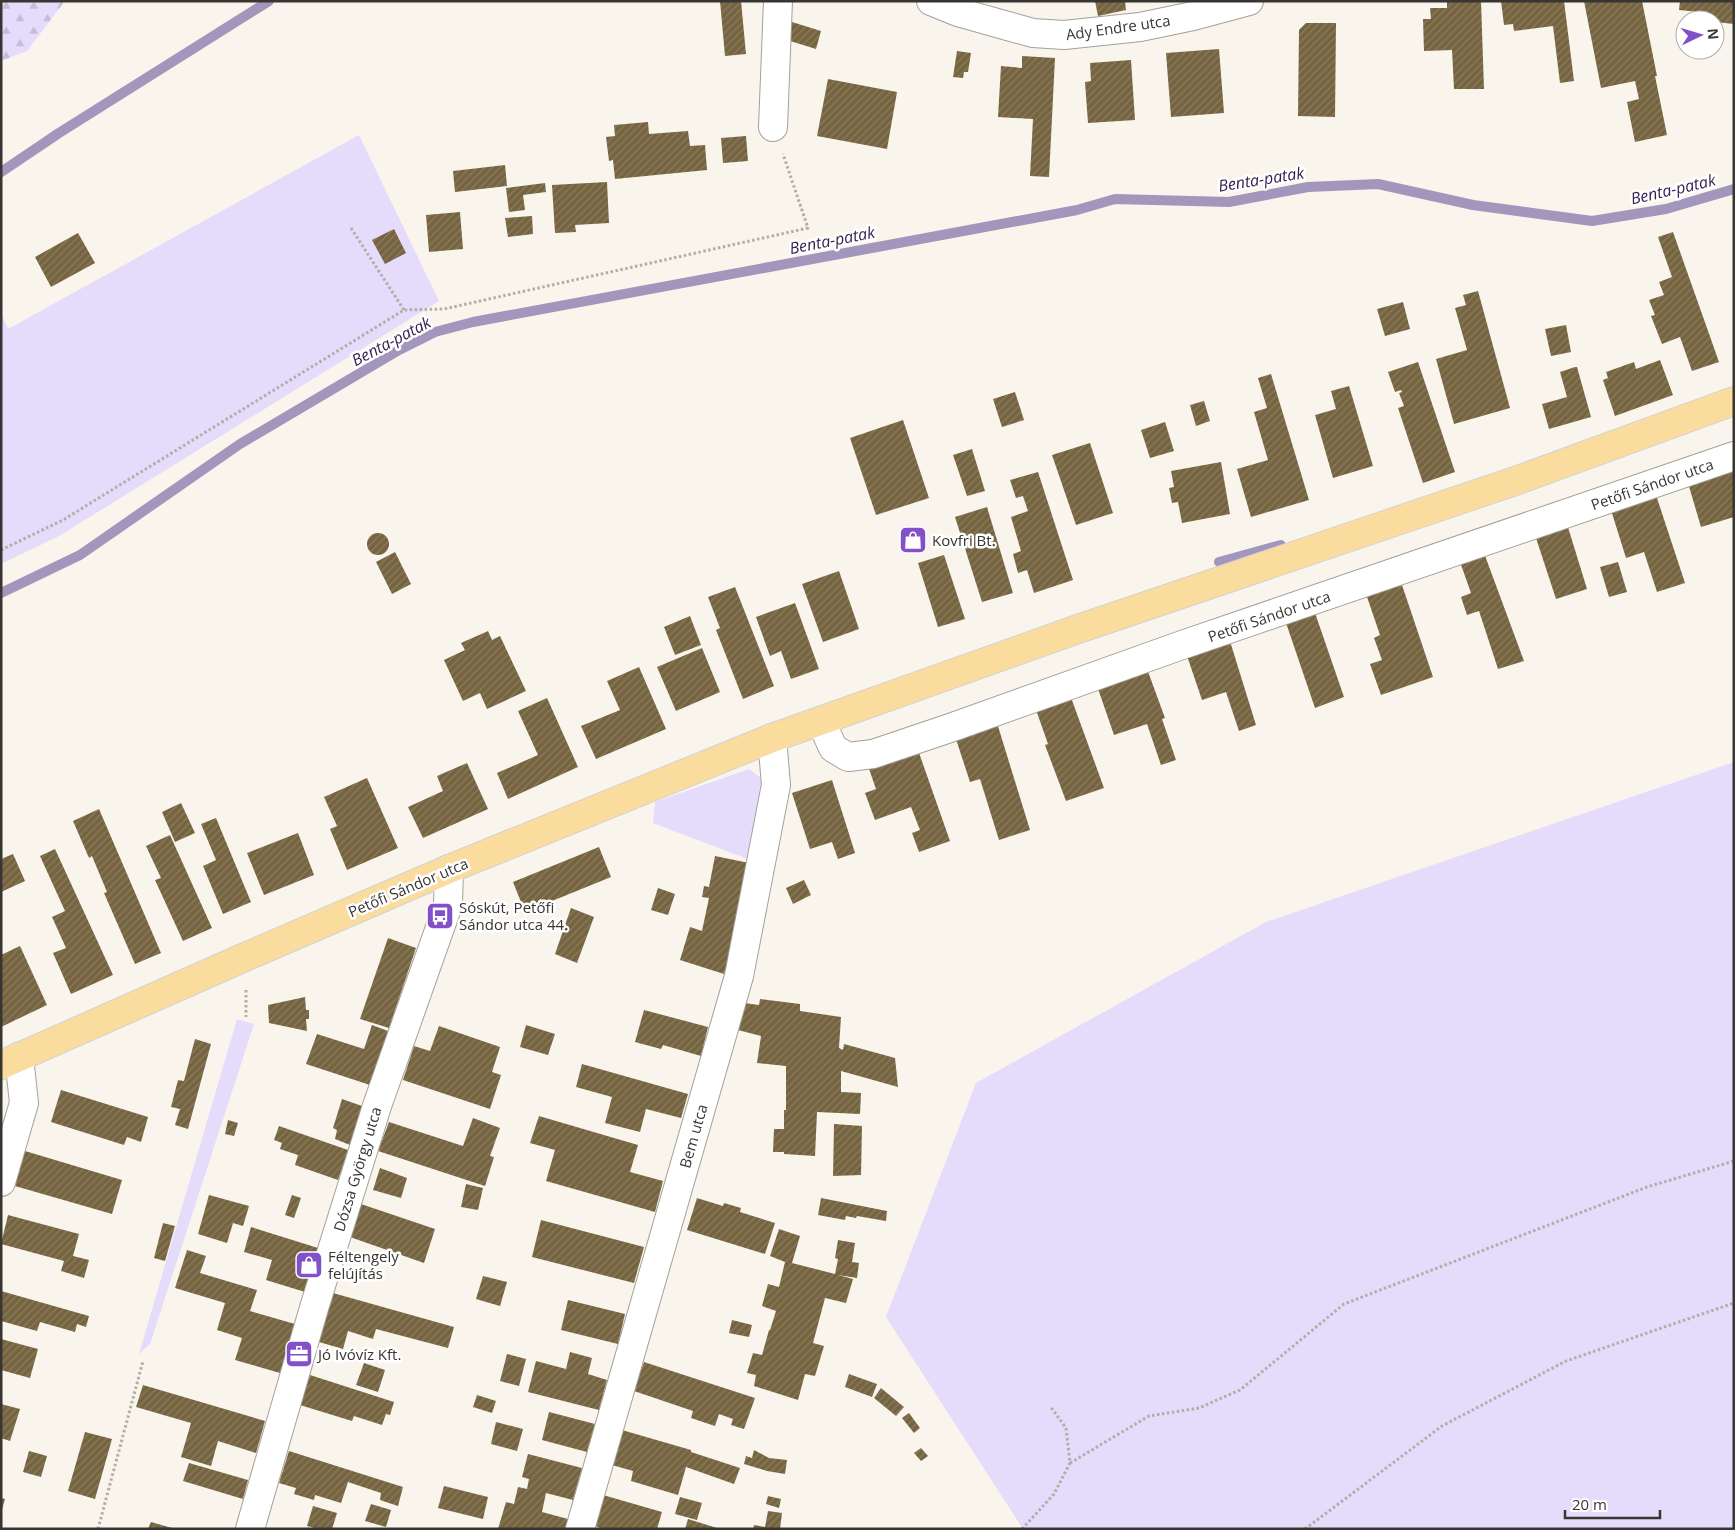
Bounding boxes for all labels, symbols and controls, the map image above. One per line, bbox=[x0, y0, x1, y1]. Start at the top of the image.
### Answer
street label: Ady Endre utca bbox=[1064, 10, 1172, 44]
north arrow bbox=[1675, 10, 1725, 60]
text: N bbox=[1703, 27, 1723, 40]
water label: Benta-patak bbox=[1217, 161, 1307, 197]
water label: Benta-patak bbox=[1628, 168, 1719, 209]
water label: Benta-patak bbox=[787, 221, 878, 259]
water label: Benta-patak bbox=[348, 310, 435, 371]
street label: Petőfi Sándor utca bbox=[1588, 454, 1716, 514]
shop icon: Kovfri Bt. bbox=[898, 525, 928, 555]
place label: Kovfri Bt. bbox=[932, 530, 996, 550]
street label: Petőfi Sándor utca bbox=[1205, 586, 1333, 646]
street label: Petőfi Sándor utca bbox=[345, 853, 471, 921]
place label: Sóskút, Petőfi Sándor utca 44. bbox=[459, 897, 568, 934]
bus stop icon: Sóskút, Petőfi Sándor utca 44. bbox=[425, 901, 455, 931]
street label: Bem utca bbox=[674, 1102, 712, 1170]
street label: Dózsa György utca bbox=[329, 1104, 385, 1234]
place label: Féltengely felújítás bbox=[328, 1246, 399, 1283]
shop icon: Féltengely felújítás bbox=[294, 1250, 324, 1280]
office icon: Jó Ivóvíz Kft. bbox=[284, 1339, 314, 1369]
place label: Jó Ivóvíz Kft. bbox=[316, 1344, 401, 1364]
scale bar bbox=[1565, 1488, 1660, 1520]
text: 20 m bbox=[1572, 1494, 1607, 1514]

